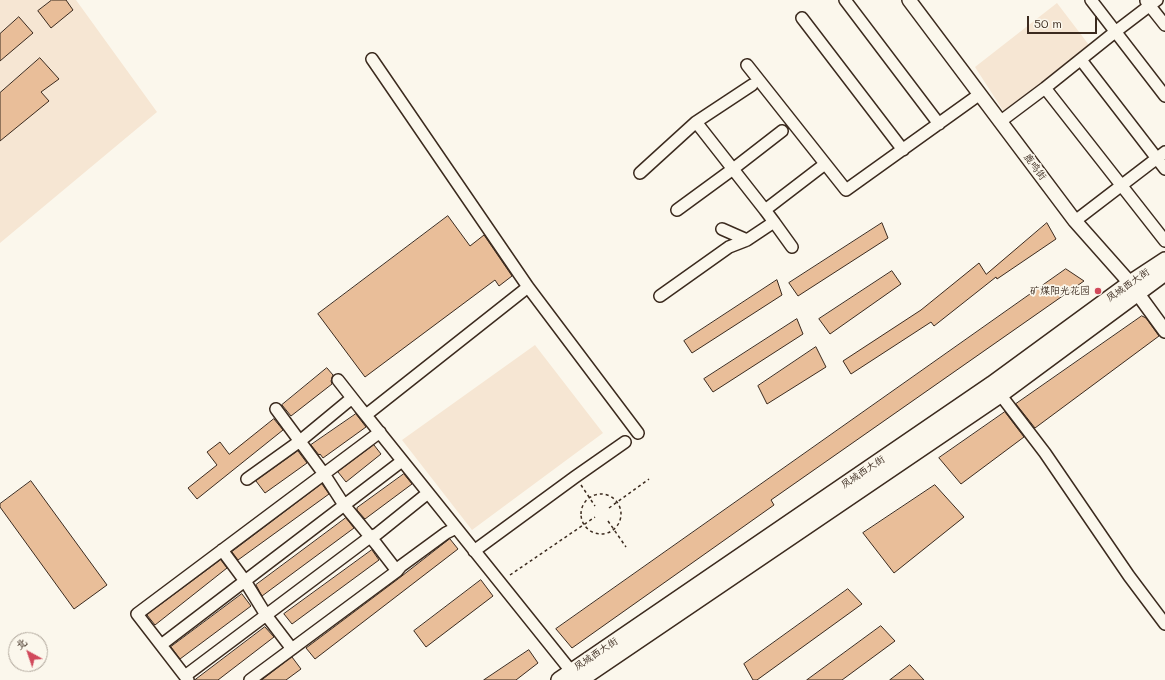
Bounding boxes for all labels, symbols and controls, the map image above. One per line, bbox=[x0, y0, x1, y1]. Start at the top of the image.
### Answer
scale bar bbox=[1029, 8, 1099, 34]
text: 50 m bbox=[1034, 15, 1062, 31]
street label: 鹿鸣街 bbox=[1021, 151, 1049, 183]
street label: 凤城西大街 bbox=[1104, 266, 1152, 304]
place label: 矿煤阳光花园 bbox=[1030, 285, 1090, 297]
marker: 矿煤阳光花园 bbox=[1093, 286, 1103, 296]
street label: 凤城西大街 bbox=[839, 453, 887, 491]
north arrow bbox=[8, 632, 48, 672]
text: 北 bbox=[12, 634, 30, 652]
street label: 凤城西大街 bbox=[572, 635, 620, 673]

